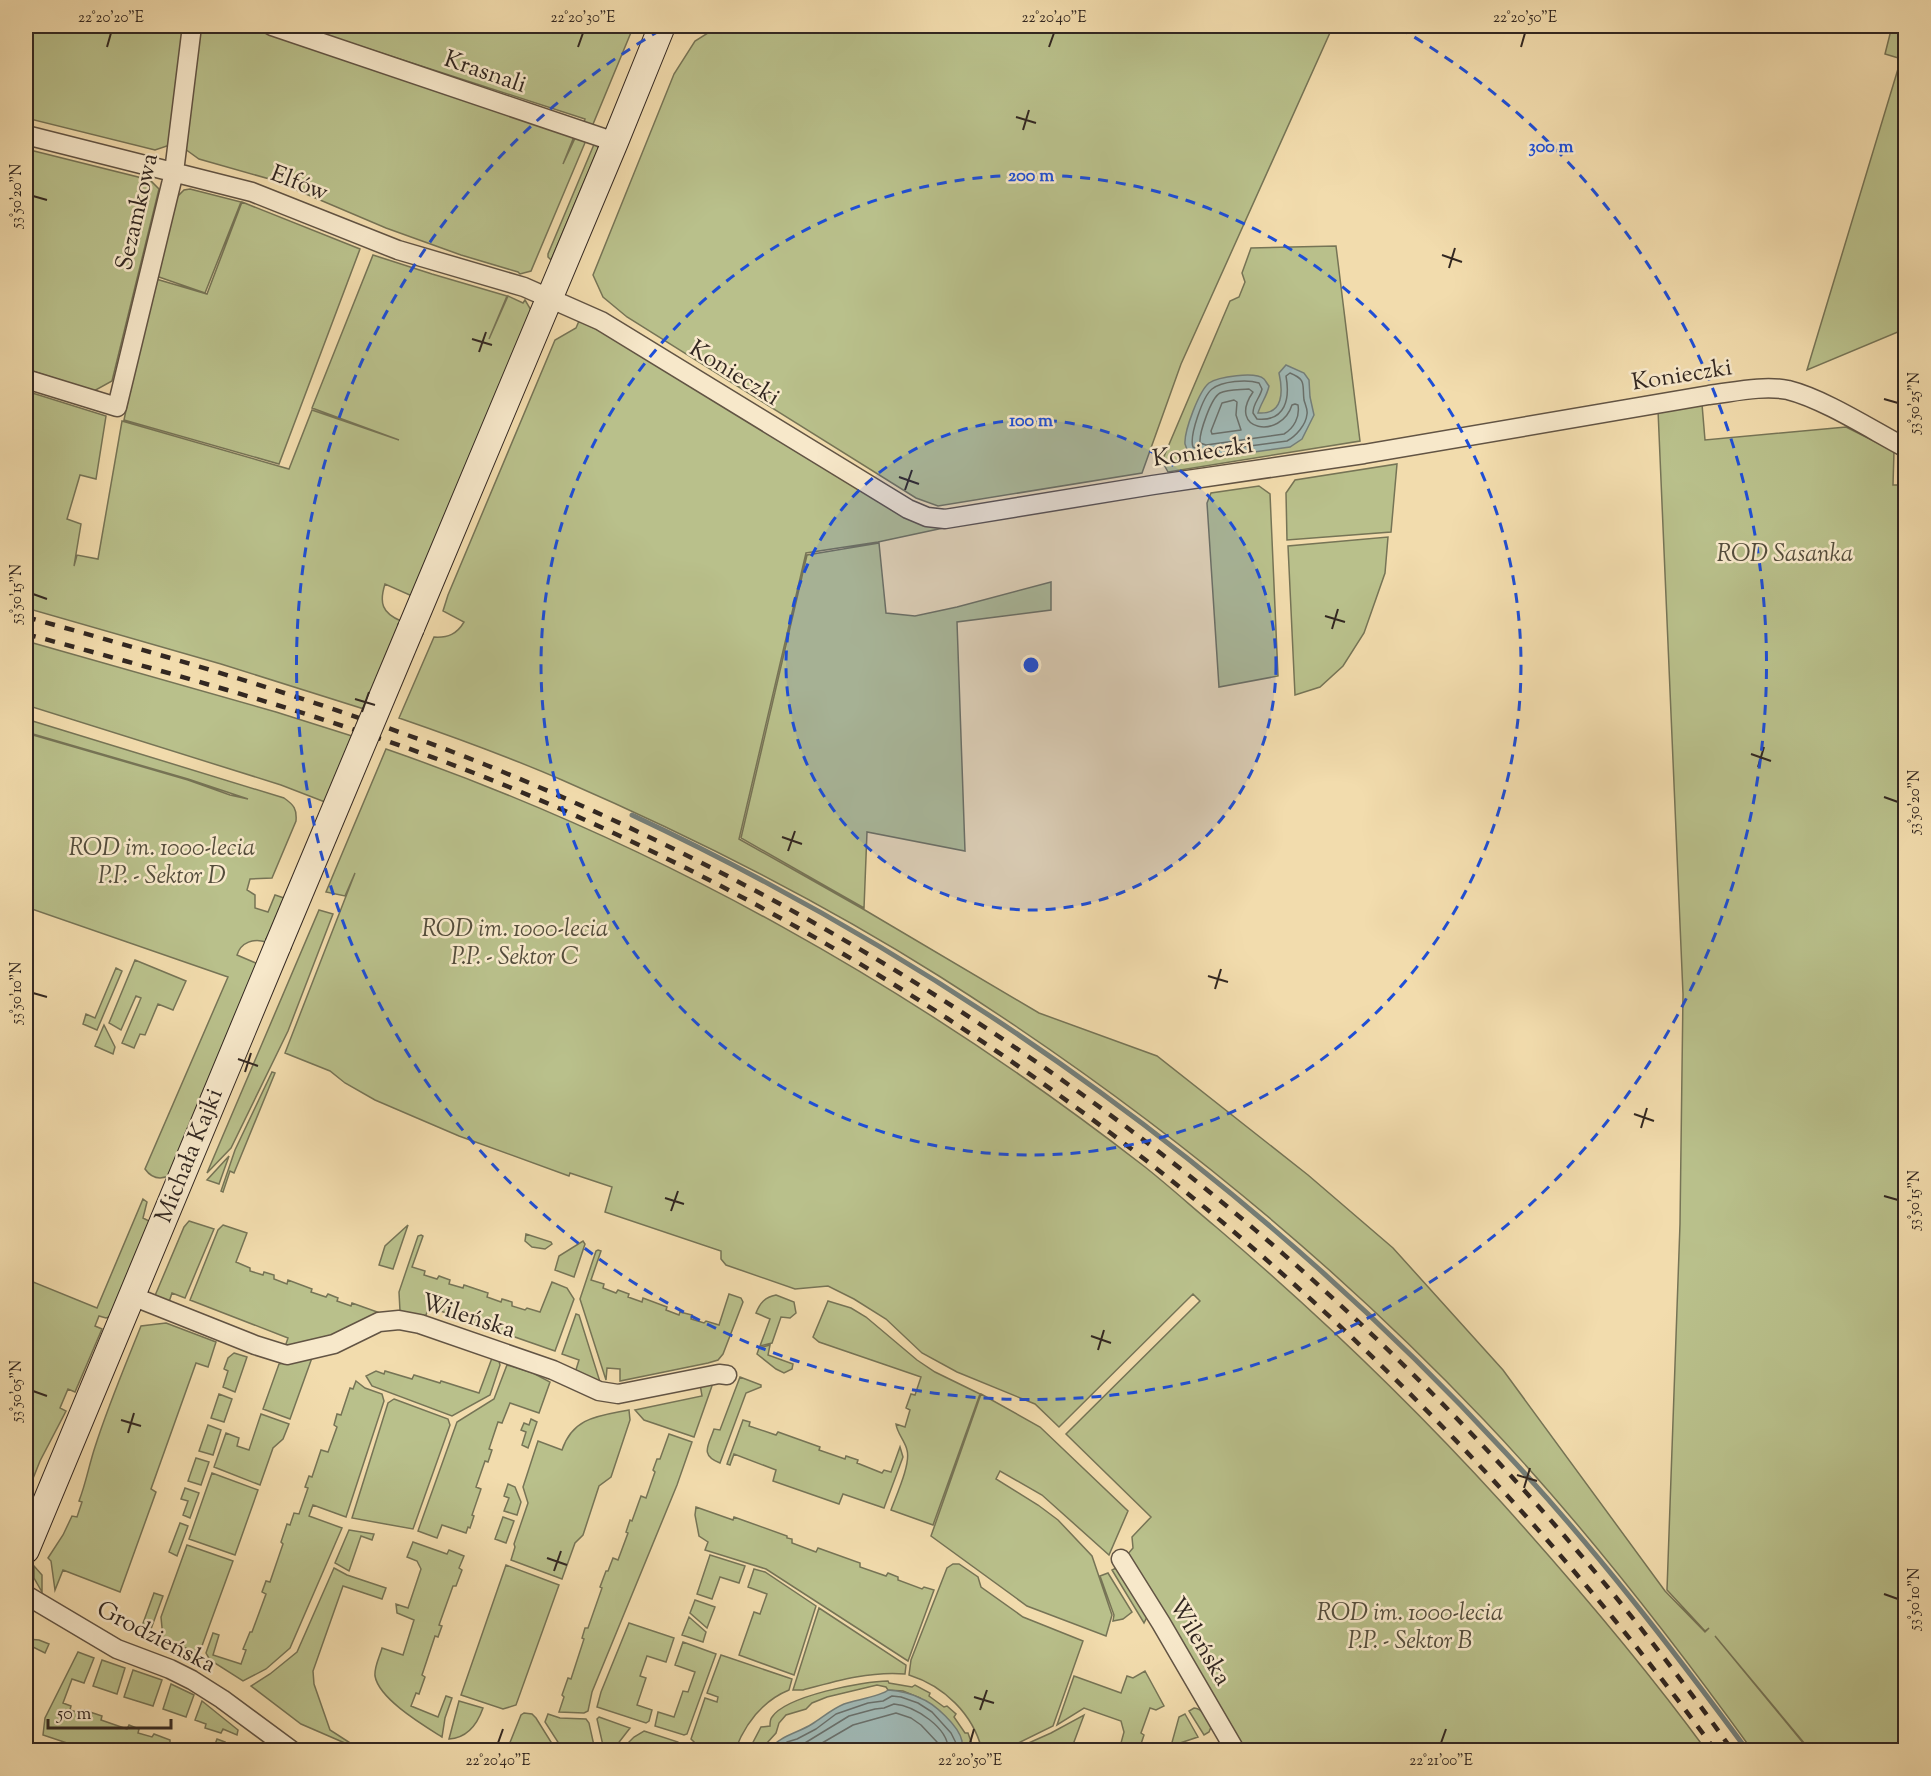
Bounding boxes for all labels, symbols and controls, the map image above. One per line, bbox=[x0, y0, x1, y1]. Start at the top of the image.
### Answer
text: 22°20'20"E bbox=[78, 8, 144, 29]
text: 22°20'30"E bbox=[551, 8, 615, 29]
text: 22°20'40"E bbox=[1022, 8, 1086, 29]
text: 22°20'50"E bbox=[1493, 8, 1557, 29]
street label: Krasnali bbox=[439, 43, 531, 103]
text: 300 m bbox=[1529, 135, 1574, 161]
street label: Sezamkowa bbox=[108, 150, 168, 274]
street label: Elfów bbox=[265, 157, 333, 211]
text: 53°50'20"N bbox=[7, 164, 28, 229]
text: 200 m bbox=[1008, 164, 1054, 190]
street label: Konieczki bbox=[682, 333, 786, 415]
street label: Konieczki bbox=[1629, 351, 1735, 401]
text: 53°50'25"N bbox=[1905, 372, 1926, 435]
text: 100 m bbox=[1009, 409, 1053, 435]
street label: Konieczki bbox=[1150, 429, 1256, 477]
park label: ROD Sasanka bbox=[1717, 538, 1853, 572]
text: 53°50'15"N bbox=[7, 564, 28, 625]
centre of rings bbox=[1021, 655, 1041, 675]
text: 53°50'20"N bbox=[1905, 770, 1926, 835]
park label: ROD im. 1000-lecia P.P. - Sektor D bbox=[69, 832, 255, 894]
park label: ROD im. 1000-lecia P.P. - Sektor C bbox=[422, 913, 608, 975]
text: 53°50'10"N bbox=[7, 962, 28, 1025]
street label: Michała Kajki bbox=[148, 1084, 232, 1228]
text: 53°50'15"N bbox=[1905, 1170, 1926, 1231]
street label: Wileńska bbox=[416, 1286, 520, 1348]
text: 53°50'05"N bbox=[7, 1360, 28, 1423]
text: 53°50'10"N bbox=[1905, 1568, 1926, 1631]
street label: Wileńska bbox=[1159, 1591, 1239, 1693]
street label: Grodzieńska bbox=[90, 1593, 222, 1683]
park label: ROD im. 1000-lecia P.P. - Sektor B bbox=[1317, 1597, 1503, 1659]
scale bar bbox=[48, 1692, 171, 1730]
text: 50 m bbox=[56, 1702, 92, 1728]
text: 22°20'40"E bbox=[466, 1751, 530, 1772]
text: 22°20'50"E bbox=[938, 1751, 1002, 1772]
text: 22°21'00"E bbox=[1409, 1751, 1473, 1772]

